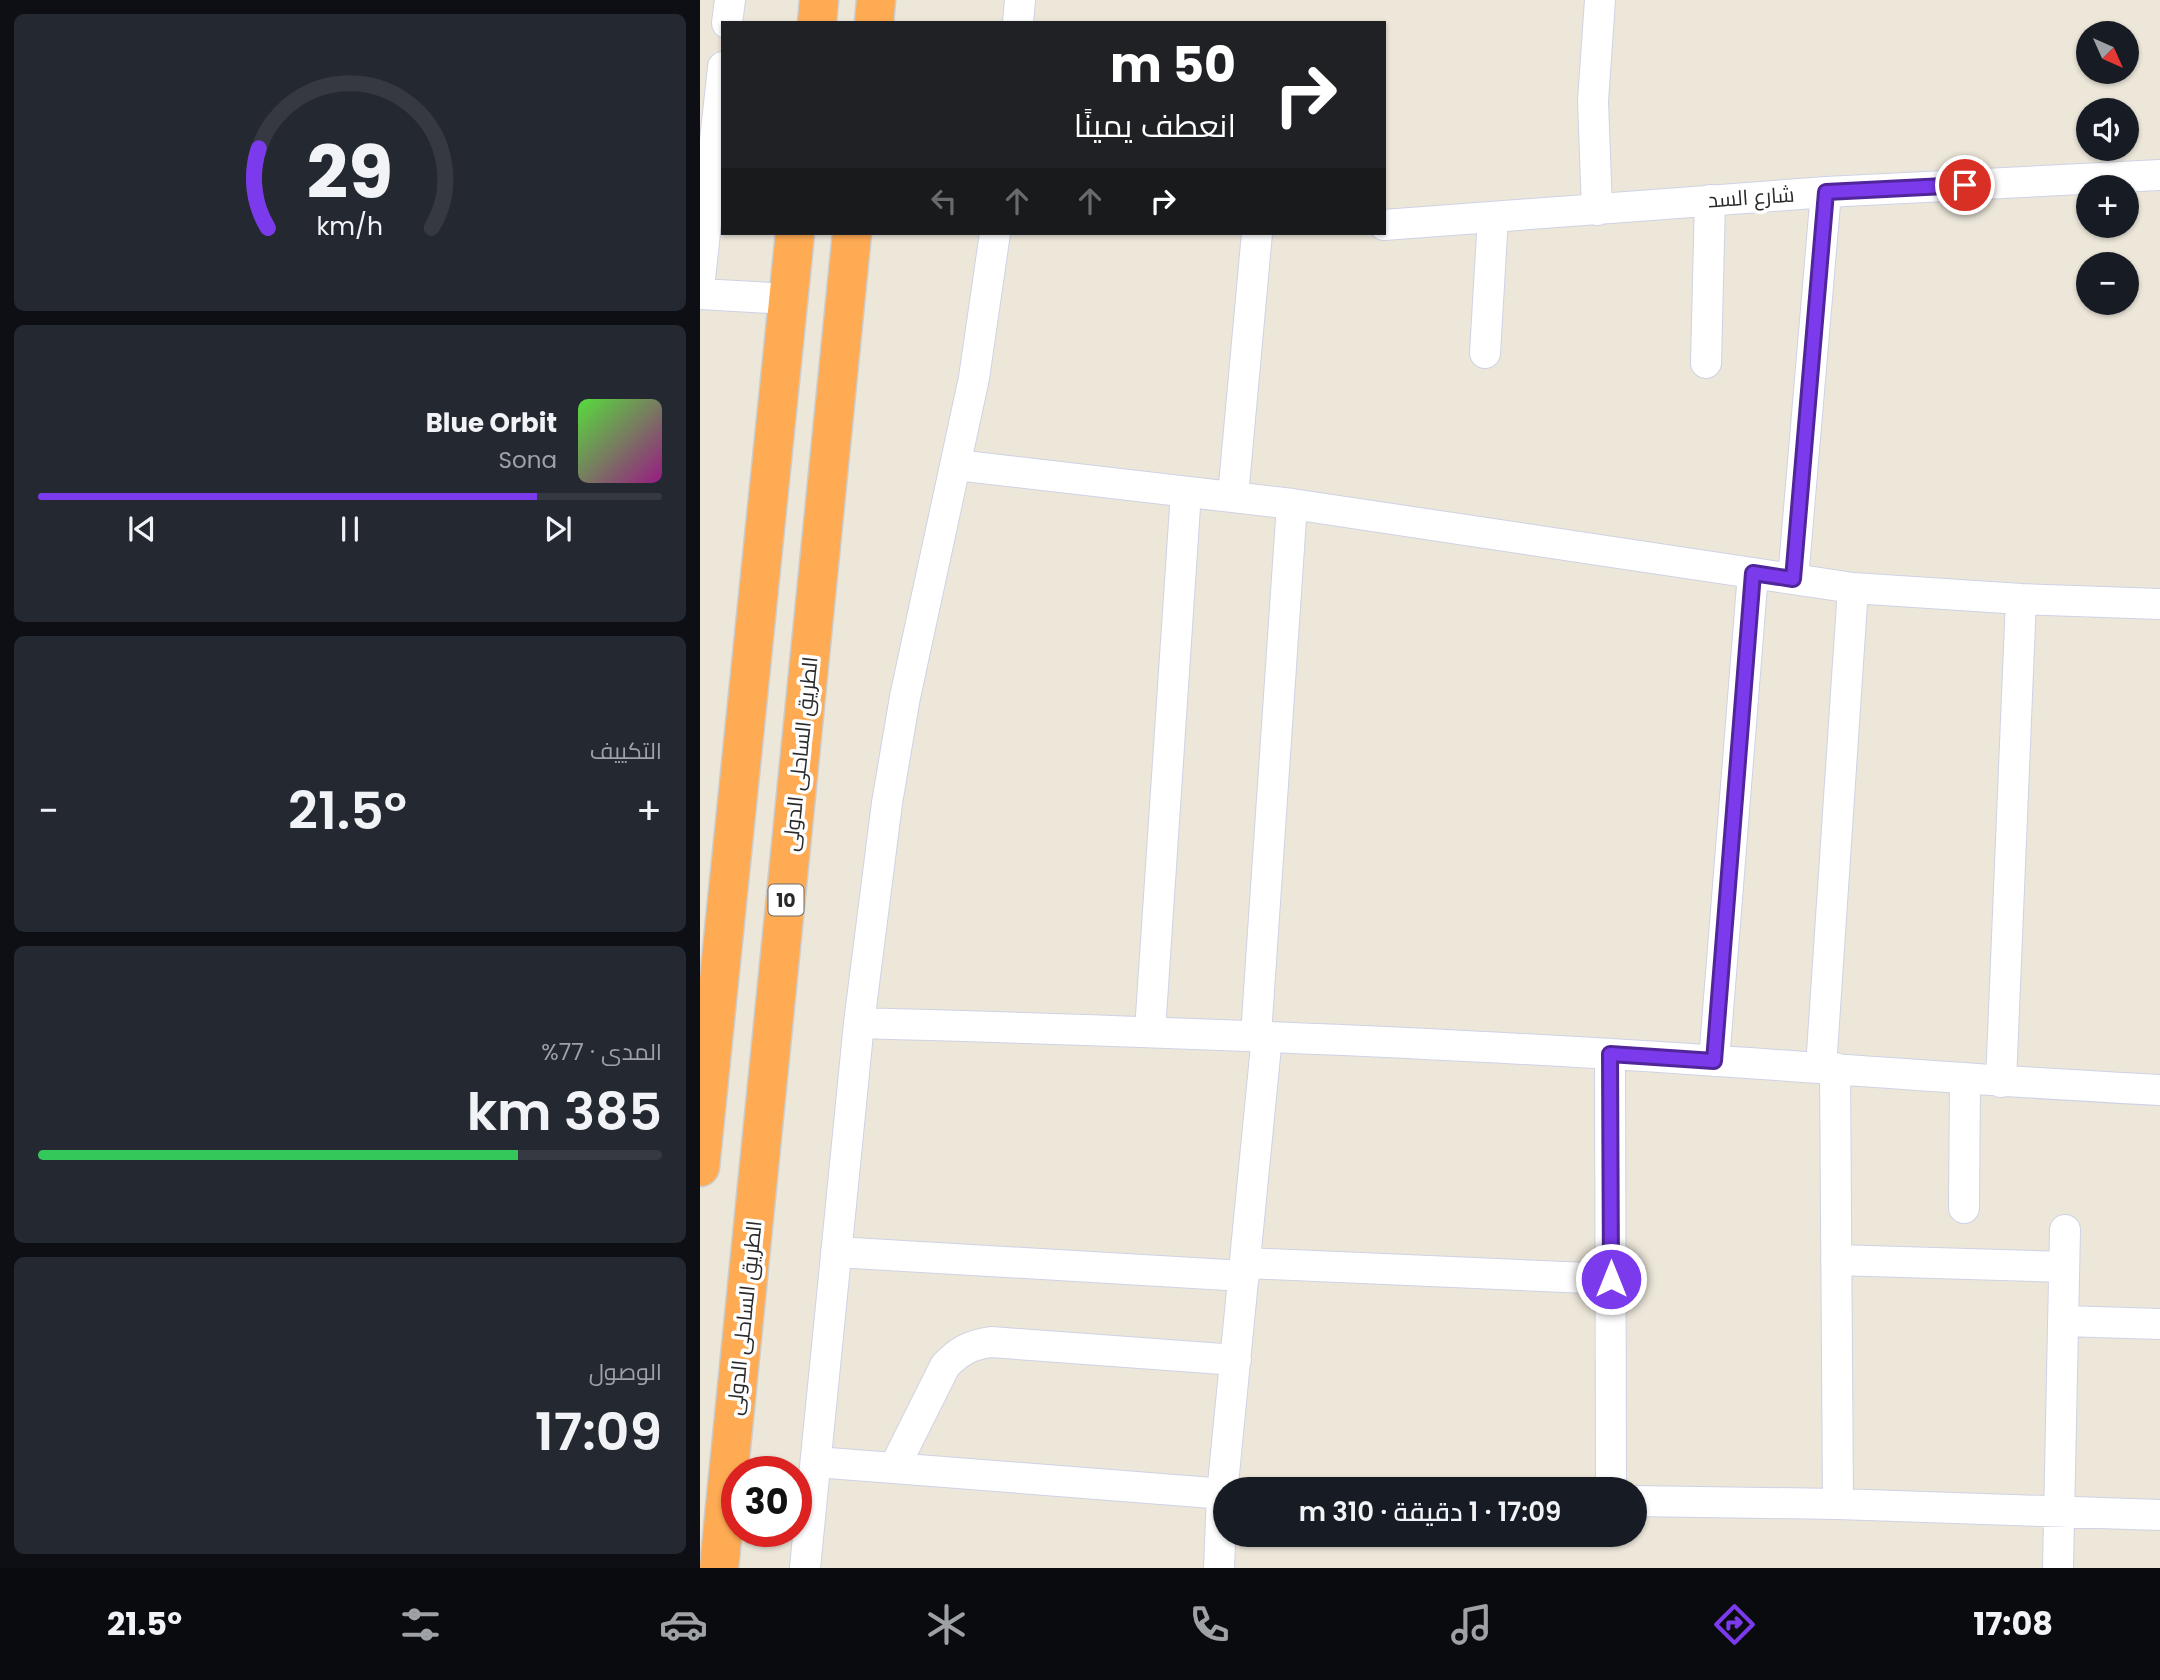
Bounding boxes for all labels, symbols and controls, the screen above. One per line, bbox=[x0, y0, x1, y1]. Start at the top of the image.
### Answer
north arrow bbox=[2076, 21, 2138, 84]
map controls bbox=[2076, 21, 2139, 315]
text: 50 m bbox=[1110, 31, 1236, 99]
icon: right bbox=[1260, 49, 1351, 140]
button: sound bbox=[2076, 98, 2139, 161]
text: انعطف يمينًا bbox=[1074, 103, 1236, 148]
text: 29 bbox=[307, 123, 393, 224]
pin bbox=[1935, 155, 1995, 215]
icon: arrive bbox=[1946, 166, 1984, 204]
button: + bbox=[2076, 175, 2139, 238]
street label: شارع السد bbox=[1707, 180, 1795, 214]
icon: left bbox=[925, 182, 963, 220]
icon: ahead bbox=[998, 182, 1036, 220]
icon: ahead bbox=[1071, 182, 1109, 220]
icon: right bbox=[1144, 182, 1182, 220]
text: km/h bbox=[317, 209, 383, 244]
button: − bbox=[2076, 252, 2139, 315]
text: Blue Orbit bbox=[426, 405, 557, 441]
text: Sona bbox=[499, 444, 557, 476]
icon: previous bbox=[123, 510, 161, 548]
icon: pause bbox=[331, 510, 369, 548]
icon: next bbox=[539, 510, 577, 548]
street label: الطريق الساحلى الدولى bbox=[775, 655, 825, 853]
text: التكييف bbox=[590, 735, 662, 767]
text: 21.5° bbox=[288, 774, 407, 847]
text: − bbox=[38, 784, 59, 837]
text: + bbox=[636, 784, 662, 837]
road number: 10 bbox=[768, 885, 804, 916]
text: المدى · 77% bbox=[541, 1036, 662, 1068]
text: 385 km bbox=[467, 1075, 662, 1148]
street label: الطريق الساحلى الدولى bbox=[719, 1219, 769, 1417]
position arrow bbox=[1574, 1242, 1648, 1316]
text: الوصول bbox=[589, 1356, 662, 1388]
text: 17:09 bbox=[535, 1395, 662, 1468]
speed limit sign: 30 bbox=[721, 1456, 812, 1547]
text: 17:09 · 1 دقيقة · 310 m bbox=[1299, 1494, 1561, 1530]
icon: filters bbox=[396, 1600, 445, 1649]
icon: car bbox=[659, 1600, 708, 1649]
icon: climate bbox=[922, 1600, 971, 1649]
icon: phone bbox=[1185, 1600, 1234, 1649]
icon: music bbox=[1447, 1600, 1496, 1649]
icon: directions bbox=[1710, 1600, 1759, 1649]
text: 21.5° bbox=[107, 1601, 182, 1646]
text: 17:08 bbox=[1973, 1601, 2053, 1646]

